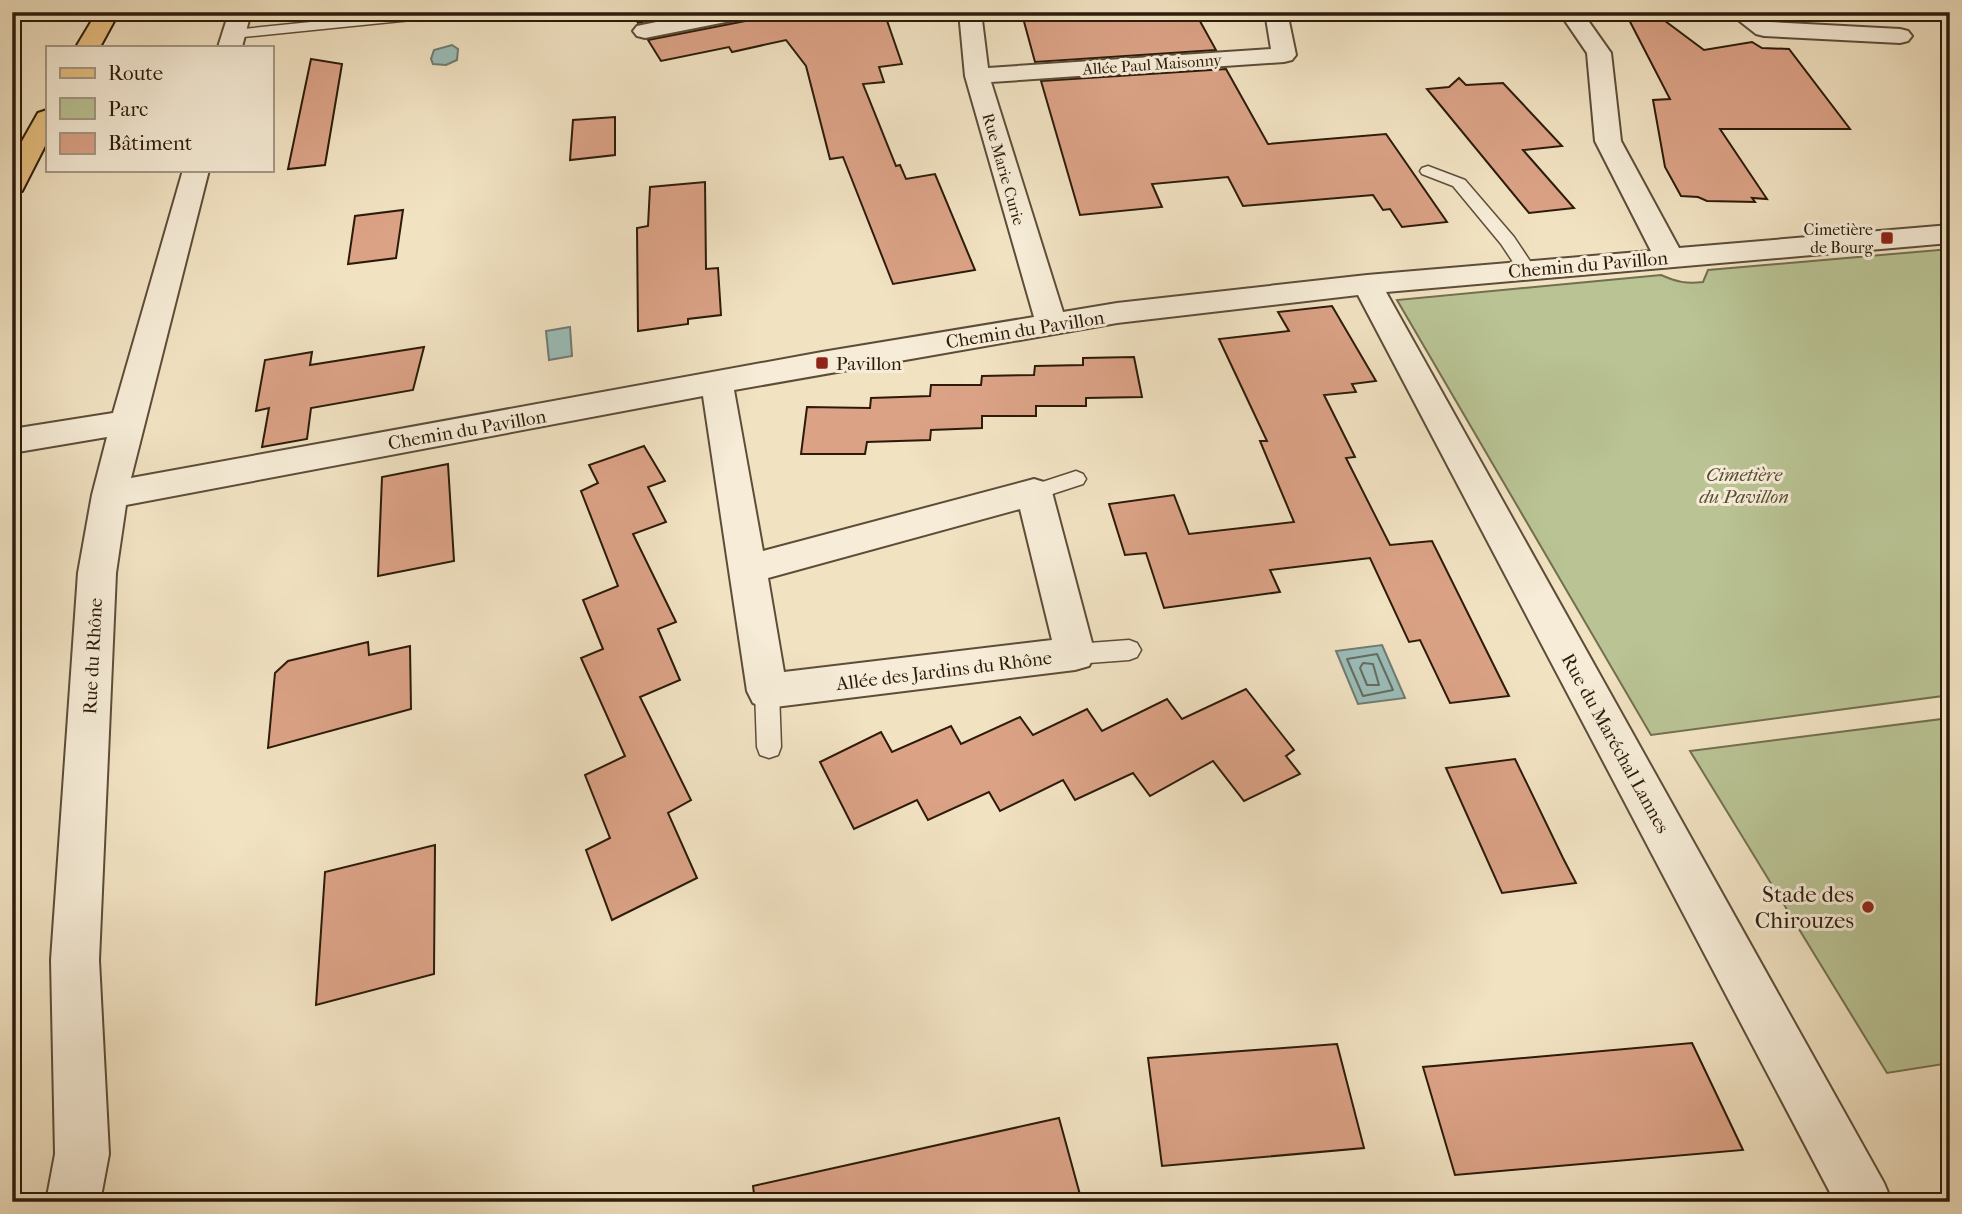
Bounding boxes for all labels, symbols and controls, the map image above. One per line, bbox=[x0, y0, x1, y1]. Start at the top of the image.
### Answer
legend bbox=[46, 46, 273, 172]
street label: Allée Paul Maisonny bbox=[1081, 50, 1223, 79]
text: Route bbox=[108, 61, 163, 85]
text: Parc bbox=[108, 97, 148, 121]
street label: Rue Marie Curie bbox=[978, 111, 1029, 227]
text: Bâtiment bbox=[108, 131, 193, 155]
place label: Cimetière de Bourg bbox=[1804, 220, 1873, 257]
marker: Cimetière de Bourg bbox=[1879, 230, 1895, 246]
street label: Chemin du Pavillon bbox=[1507, 247, 1669, 283]
street label: Chemin du Pavillon bbox=[944, 307, 1106, 353]
place label: Pavillon bbox=[836, 353, 902, 375]
marker: Pavillon bbox=[814, 355, 830, 371]
street label: Chemin du Pavillon bbox=[386, 405, 548, 455]
park label: Cimetière du Pavillon bbox=[1699, 464, 1789, 508]
street label: Rue du Rhône bbox=[79, 597, 107, 715]
street label: Allée des Jardins du Rhône bbox=[834, 647, 1053, 695]
street label: Rue du Maréchal Lannes bbox=[1557, 650, 1674, 837]
place label: Stade des Chirouzes bbox=[1755, 881, 1854, 934]
marker: Stade des Chirouzes bbox=[1860, 899, 1876, 915]

